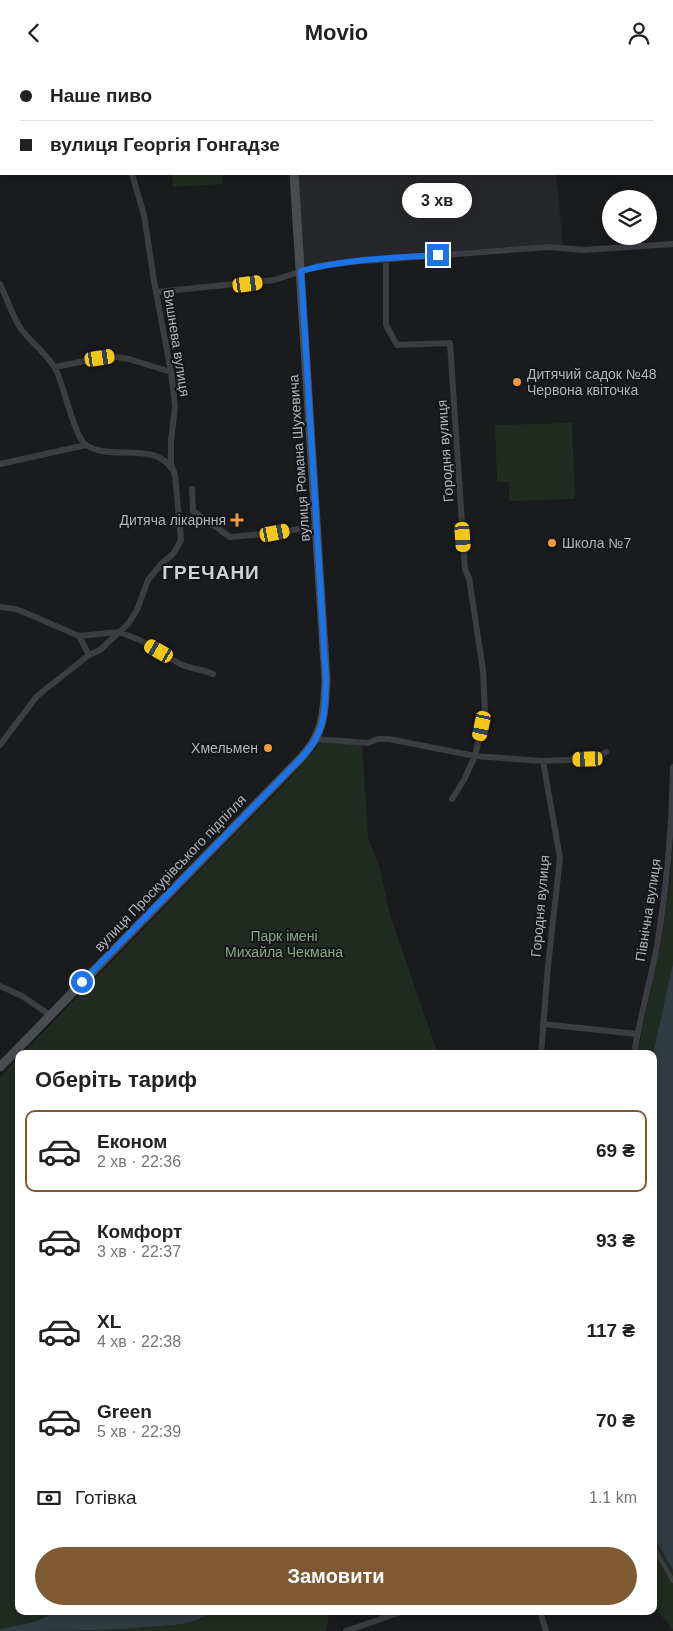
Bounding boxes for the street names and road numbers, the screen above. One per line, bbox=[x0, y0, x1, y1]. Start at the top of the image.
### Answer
street label: Вишнева вулиця bbox=[161, 288, 193, 398]
street label: вулиця Романа Шухевича bbox=[285, 374, 313, 542]
street label: Городня вулиця bbox=[433, 399, 457, 503]
street label: вулиця Проскурівського підпілля bbox=[91, 791, 249, 955]
street label: Городня вулиця bbox=[528, 854, 552, 958]
street label: Північна вулиця bbox=[632, 858, 664, 962]

